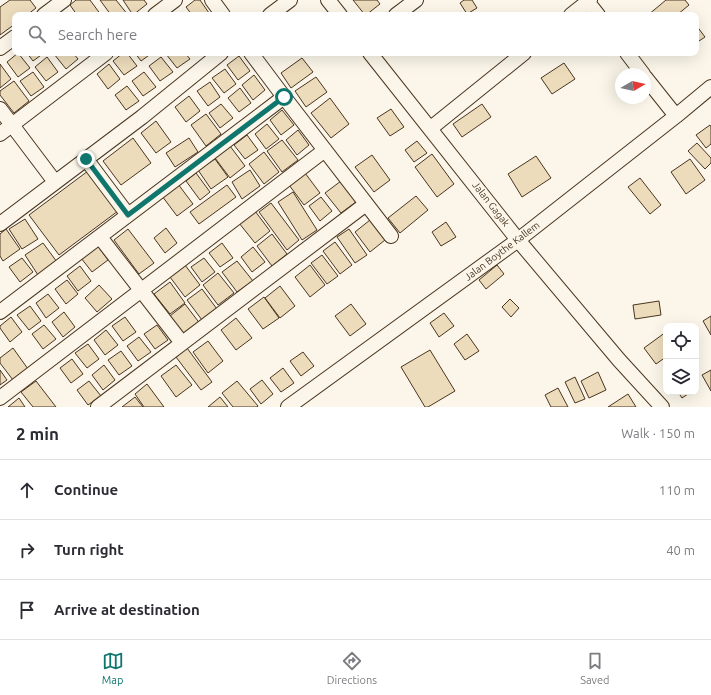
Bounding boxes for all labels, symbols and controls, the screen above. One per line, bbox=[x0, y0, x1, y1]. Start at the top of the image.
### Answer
search box bbox=[12, 12, 699, 56]
icon: search bbox=[26, 23, 48, 45]
text: Search here bbox=[58, 26, 137, 43]
north arrow bbox=[615, 68, 651, 104]
route start bbox=[275, 88, 293, 106]
route end bbox=[77, 150, 95, 168]
street label: Jalan Gagak bbox=[470, 180, 512, 228]
street label: Jalan Boythe Kallem bbox=[462, 219, 542, 283]
map controls bbox=[663, 323, 699, 395]
button: locate bbox=[663, 323, 699, 359]
button: layers bbox=[663, 359, 699, 395]
text: 2 min bbox=[16, 424, 59, 443]
text: Walk · 150 m bbox=[621, 426, 695, 440]
icon: ahead bbox=[16, 479, 38, 501]
text: Continue bbox=[54, 481, 118, 498]
text: 110 m bbox=[659, 483, 695, 497]
icon: right bbox=[16, 539, 38, 561]
text: Turn right bbox=[54, 541, 124, 558]
text: 40 m bbox=[666, 543, 695, 557]
icon: arrive bbox=[16, 599, 38, 621]
text: Arrive at destination bbox=[54, 601, 200, 618]
tab: Map bbox=[102, 650, 124, 686]
tab: Directions bbox=[327, 650, 377, 686]
tab: Saved bbox=[580, 650, 609, 686]

